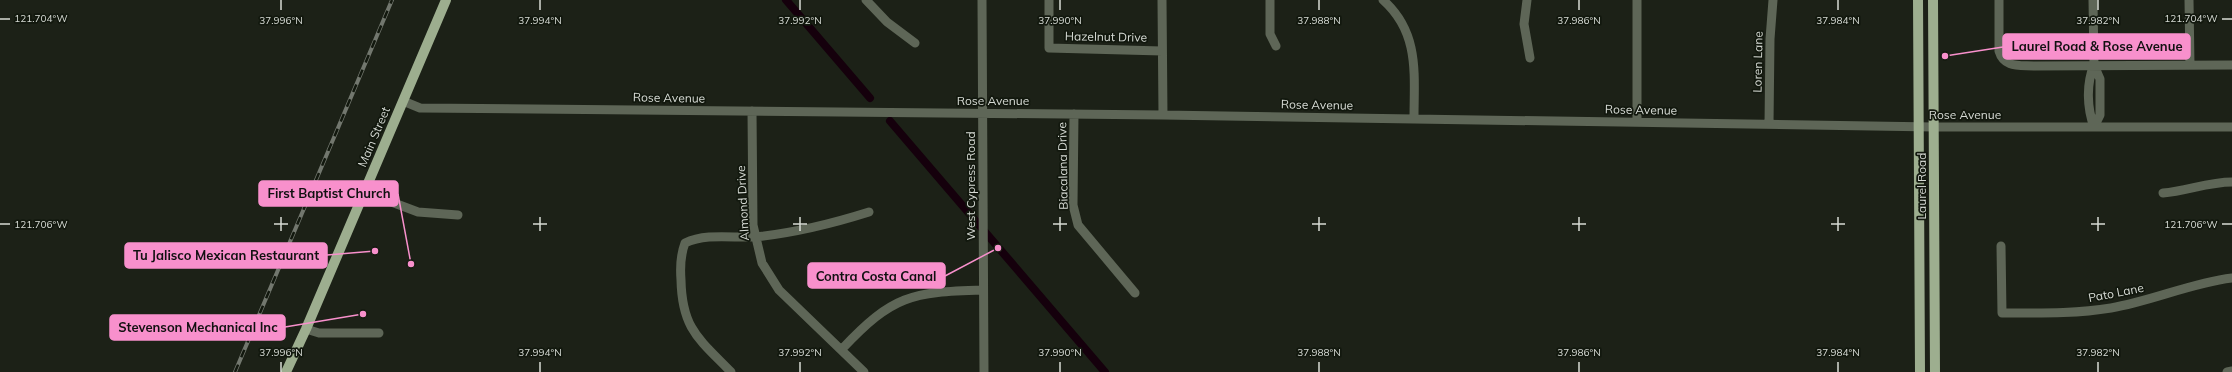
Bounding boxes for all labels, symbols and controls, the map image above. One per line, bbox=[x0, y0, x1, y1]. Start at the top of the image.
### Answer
text: 121.704°W bbox=[14, 12, 68, 25]
text: 121.704°W bbox=[2164, 12, 2218, 25]
text: 37.996°N bbox=[259, 14, 303, 27]
text: 37.994°N bbox=[518, 14, 562, 27]
text: 37.992°N bbox=[778, 14, 822, 27]
text: 37.990°N bbox=[1038, 14, 1082, 27]
text: 37.988°N bbox=[1297, 14, 1341, 27]
text: 37.986°N bbox=[1557, 14, 1601, 27]
text: 37.984°N bbox=[1816, 14, 1860, 27]
text: 37.982°N bbox=[2076, 14, 2120, 27]
street label: Hazelnut Drive bbox=[1065, 28, 1147, 45]
street label: Loren Lane bbox=[1749, 31, 1766, 93]
callout: Laurel Road & Rose Avenue bbox=[2003, 34, 2190, 59]
text: Laurel Road & Rose Avenue bbox=[2011, 38, 2183, 54]
street label: Rose Avenue bbox=[633, 89, 705, 106]
street label: Rose Avenue bbox=[957, 93, 1029, 108]
street label: Rose Avenue bbox=[1281, 96, 1353, 113]
street label: Rose Avenue bbox=[1605, 101, 1677, 118]
street label: Main Street bbox=[354, 105, 393, 169]
street label: Rose Avenue bbox=[1929, 107, 2001, 122]
street label: Biacalana Drive bbox=[1054, 122, 1071, 210]
street label: West Cypress Road bbox=[963, 131, 978, 241]
street label: Laurel Road bbox=[1914, 153, 1929, 219]
street label: Almond Drive bbox=[733, 165, 752, 241]
callout: First Baptist Church bbox=[259, 181, 398, 206]
text: First Baptist Church bbox=[268, 185, 390, 201]
text: 121.706°W bbox=[14, 218, 68, 231]
text: 121.706°W bbox=[2164, 218, 2218, 231]
callout: Tu Jalisco Mexican Restaurant bbox=[125, 243, 327, 268]
text: Tu Jalisco Mexican Restaurant bbox=[133, 247, 319, 263]
callout: Contra Costa Canal bbox=[808, 263, 945, 288]
text: Contra Costa Canal bbox=[816, 268, 936, 284]
street label: Pato Lane bbox=[2087, 280, 2145, 305]
callout: Stevenson Mechanical Inc bbox=[110, 315, 285, 340]
text: Stevenson Mechanical Inc bbox=[118, 319, 278, 335]
text: 37.996°N bbox=[259, 346, 303, 359]
text: 37.994°N bbox=[518, 346, 562, 359]
text: 37.992°N bbox=[778, 346, 822, 359]
text: 37.990°N bbox=[1038, 346, 1082, 359]
text: 37.988°N bbox=[1297, 346, 1341, 359]
text: 37.986°N bbox=[1557, 346, 1601, 359]
text: 37.984°N bbox=[1816, 346, 1860, 359]
text: 37.982°N bbox=[2076, 346, 2120, 359]

